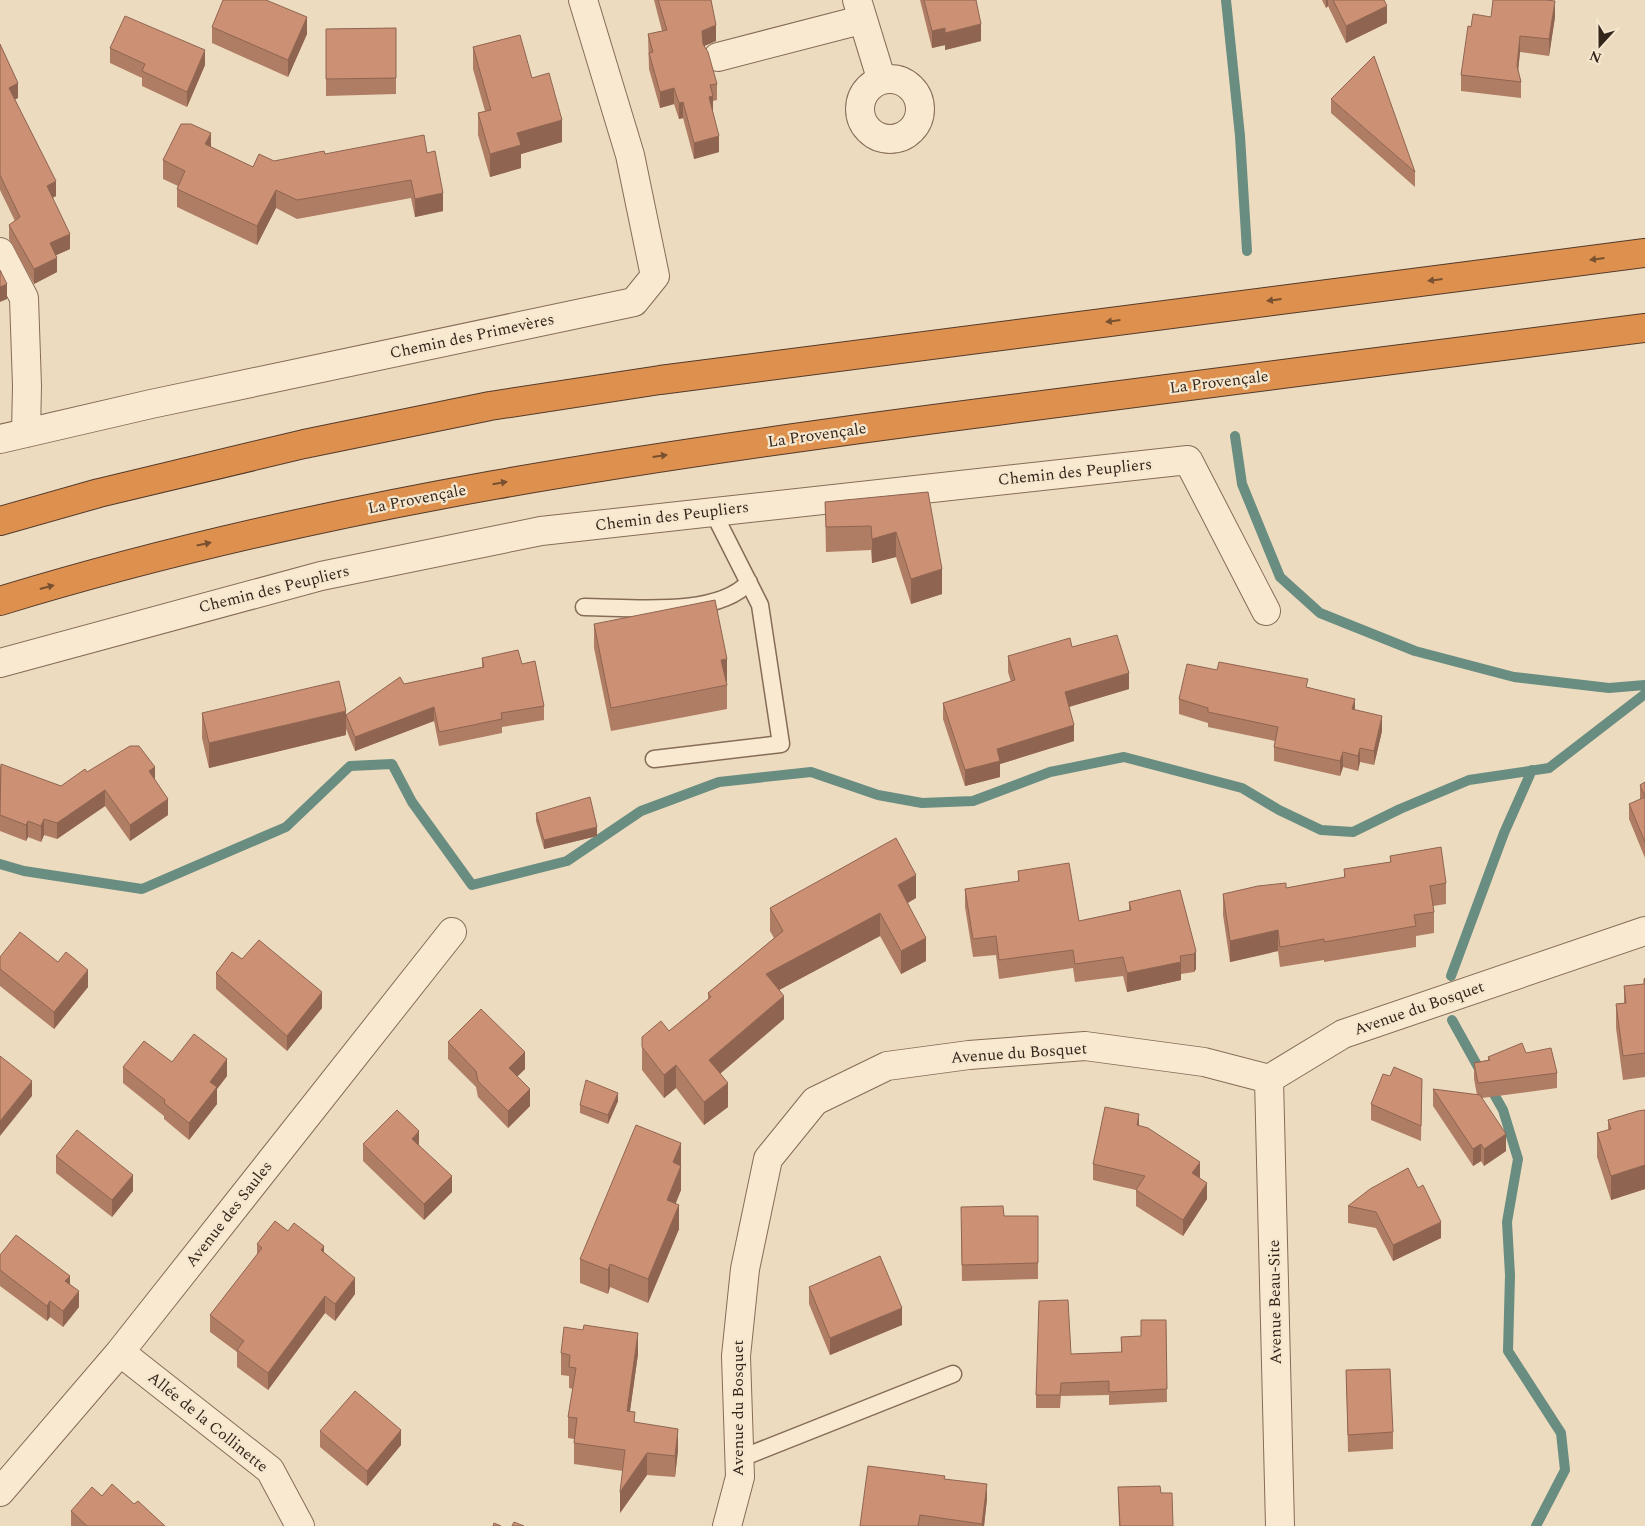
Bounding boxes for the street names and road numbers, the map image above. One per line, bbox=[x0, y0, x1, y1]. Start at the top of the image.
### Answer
street label: Chemin des Primevères bbox=[388, 307, 556, 365]
street label: La Provençale bbox=[1168, 364, 1270, 400]
street label: La Provençale bbox=[766, 416, 868, 454]
street label: Chemin des Peupliers bbox=[997, 452, 1153, 492]
street label: La Provençale bbox=[366, 478, 468, 520]
street label: Chemin des Peupliers bbox=[594, 495, 750, 537]
street label: Chemin des Peupliers bbox=[196, 559, 352, 619]
street label: Avenue du Bosquet bbox=[1351, 974, 1488, 1042]
street label: Avenue du Bosquet bbox=[950, 1036, 1088, 1070]
street label: Avenue des Saules bbox=[180, 1156, 278, 1272]
street label: Avenue Beau-Site bbox=[1262, 1239, 1288, 1365]
street label: Avenue du Bosquet bbox=[726, 1340, 750, 1476]
street label: Allée de la Collinette bbox=[143, 1366, 273, 1478]

